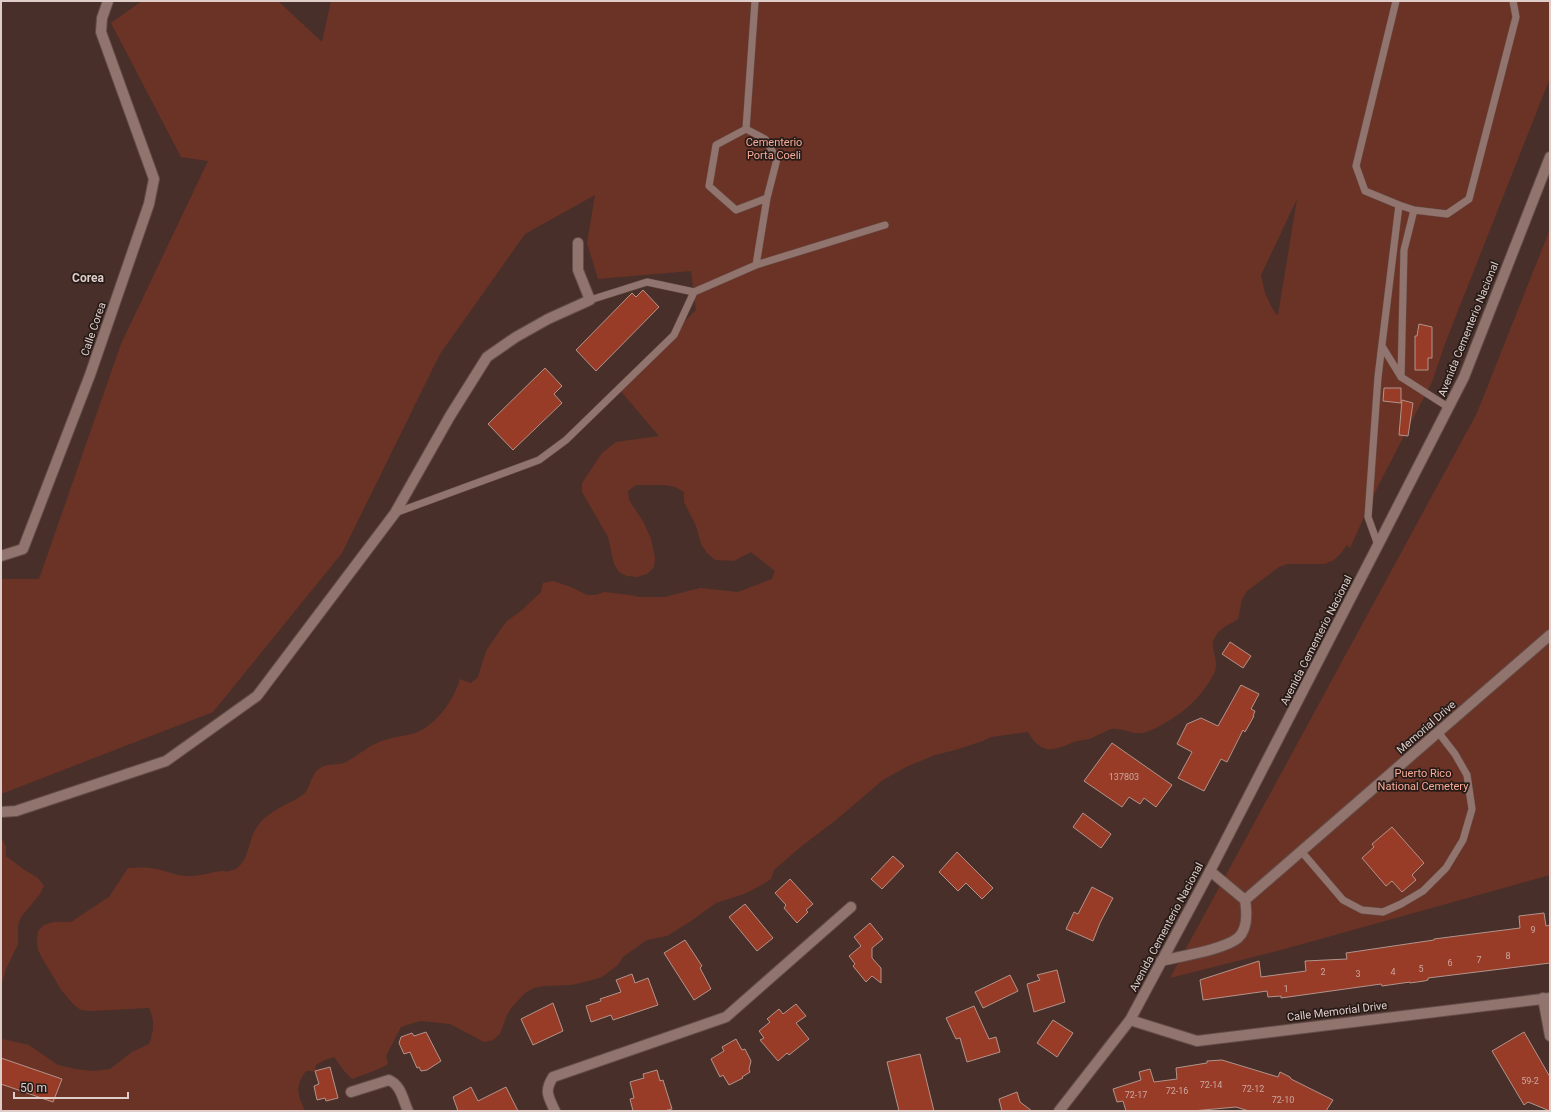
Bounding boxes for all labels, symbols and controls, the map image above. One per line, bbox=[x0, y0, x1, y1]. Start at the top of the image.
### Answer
park label: Cementerio Porta Coeli bbox=[746, 136, 802, 162]
street label: Avenida Cementerio Nacional bbox=[1435, 260, 1502, 399]
district label: Corea bbox=[72, 271, 104, 285]
street label: Calle Corea bbox=[78, 301, 109, 358]
street label: Avenida Cementerio Nacional bbox=[1278, 573, 1355, 707]
street label: Memorial Drive bbox=[1394, 698, 1459, 757]
park label: Puerto Rico National Cemetery bbox=[1378, 767, 1469, 793]
house number: 137803 bbox=[1109, 772, 1139, 782]
street label: Avenida Cementerio Nacional bbox=[1127, 860, 1206, 994]
house number: 9 bbox=[1530, 925, 1536, 935]
house number: 8 bbox=[1505, 951, 1511, 961]
house number: 7 bbox=[1476, 955, 1482, 965]
house number: 6 bbox=[1447, 958, 1453, 968]
house number: 5 bbox=[1418, 964, 1424, 974]
house number: 2 bbox=[1320, 967, 1326, 977]
house number: 4 bbox=[1390, 967, 1396, 977]
house number: 3 bbox=[1355, 969, 1361, 979]
house number: 1 bbox=[1283, 984, 1289, 994]
street label: Calle Memorial Drive bbox=[1286, 999, 1388, 1024]
scale bar bbox=[14, 1074, 128, 1100]
house number: 59-2 bbox=[1521, 1076, 1539, 1086]
house number: 72-14 bbox=[1200, 1080, 1222, 1090]
text: 50 m bbox=[20, 1081, 47, 1095]
house number: 72-12 bbox=[1242, 1084, 1264, 1094]
house number: 72-16 bbox=[1166, 1086, 1188, 1096]
house number: 72-17 bbox=[1125, 1090, 1147, 1100]
house number: 72-10 bbox=[1272, 1095, 1294, 1105]

